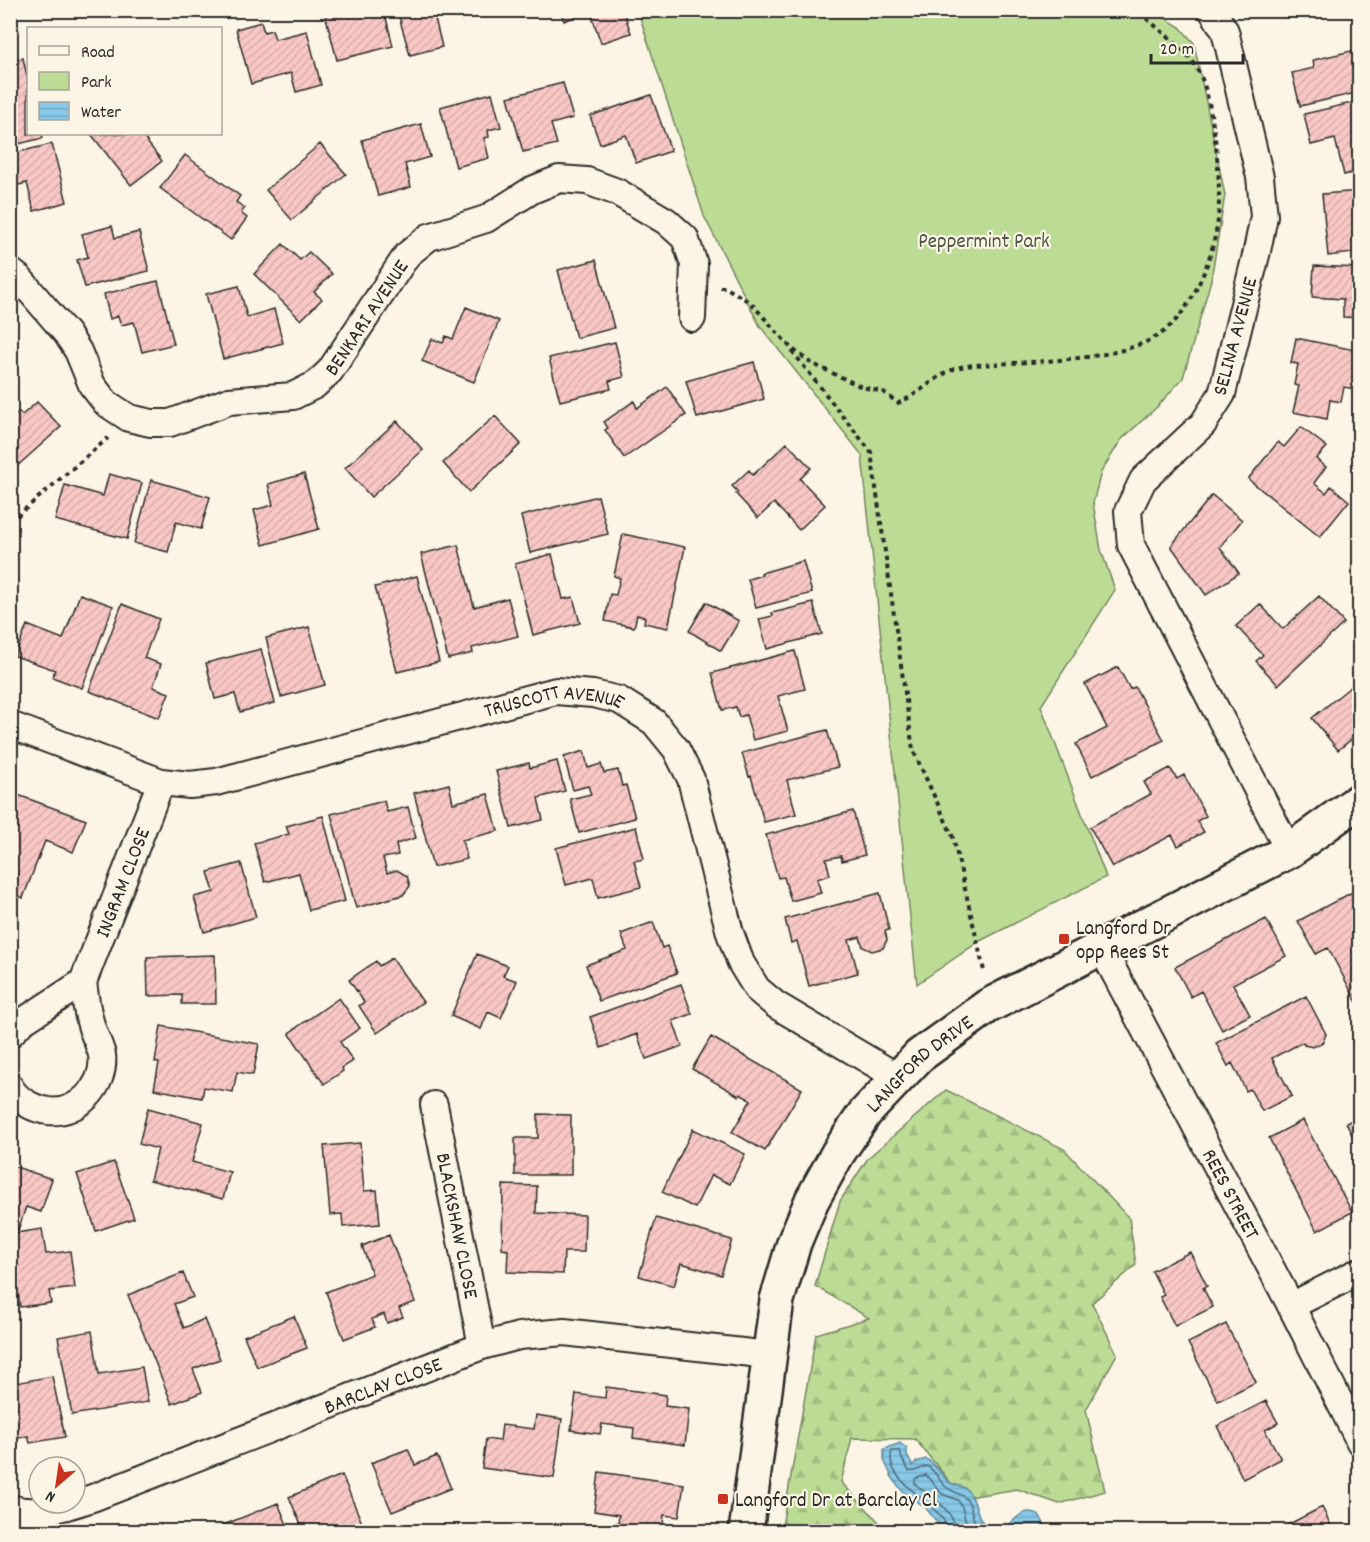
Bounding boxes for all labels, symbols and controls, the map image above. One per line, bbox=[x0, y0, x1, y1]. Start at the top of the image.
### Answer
legend bbox=[27, 27, 222, 135]
scale bar bbox=[1151, 27, 1242, 65]
text: 20 m bbox=[1160, 38, 1194, 63]
text: Road bbox=[81, 41, 115, 66]
text: Park bbox=[81, 71, 112, 96]
text: Water bbox=[81, 101, 121, 126]
park label: Peppermint Park bbox=[918, 228, 1050, 258]
street label: BENKARI AVENUE bbox=[319, 254, 418, 383]
street label: SELINA AVENUE bbox=[1207, 274, 1267, 399]
street label: TRUSCOTT AVENUE bbox=[481, 678, 630, 728]
street label: INGRAM CLOSE bbox=[90, 823, 160, 943]
place label: Langford Dr opp Rees St bbox=[1076, 915, 1171, 969]
marker: Langford Dr opp Rees St bbox=[1057, 932, 1071, 946]
street label: LANGFORD DRIVE bbox=[860, 1009, 981, 1121]
street label: REES STREET bbox=[1192, 1144, 1266, 1246]
street label: BLACKSHAW CLOSE bbox=[426, 1151, 484, 1302]
street label: BARCLAY CLOSE bbox=[320, 1351, 448, 1424]
north arrow bbox=[27, 1455, 87, 1515]
text: N bbox=[42, 1484, 60, 1508]
place label: Langford Dr at Barclay Cl bbox=[735, 1487, 937, 1517]
marker: Langford Dr at Barclay Cl bbox=[716, 1492, 730, 1506]

